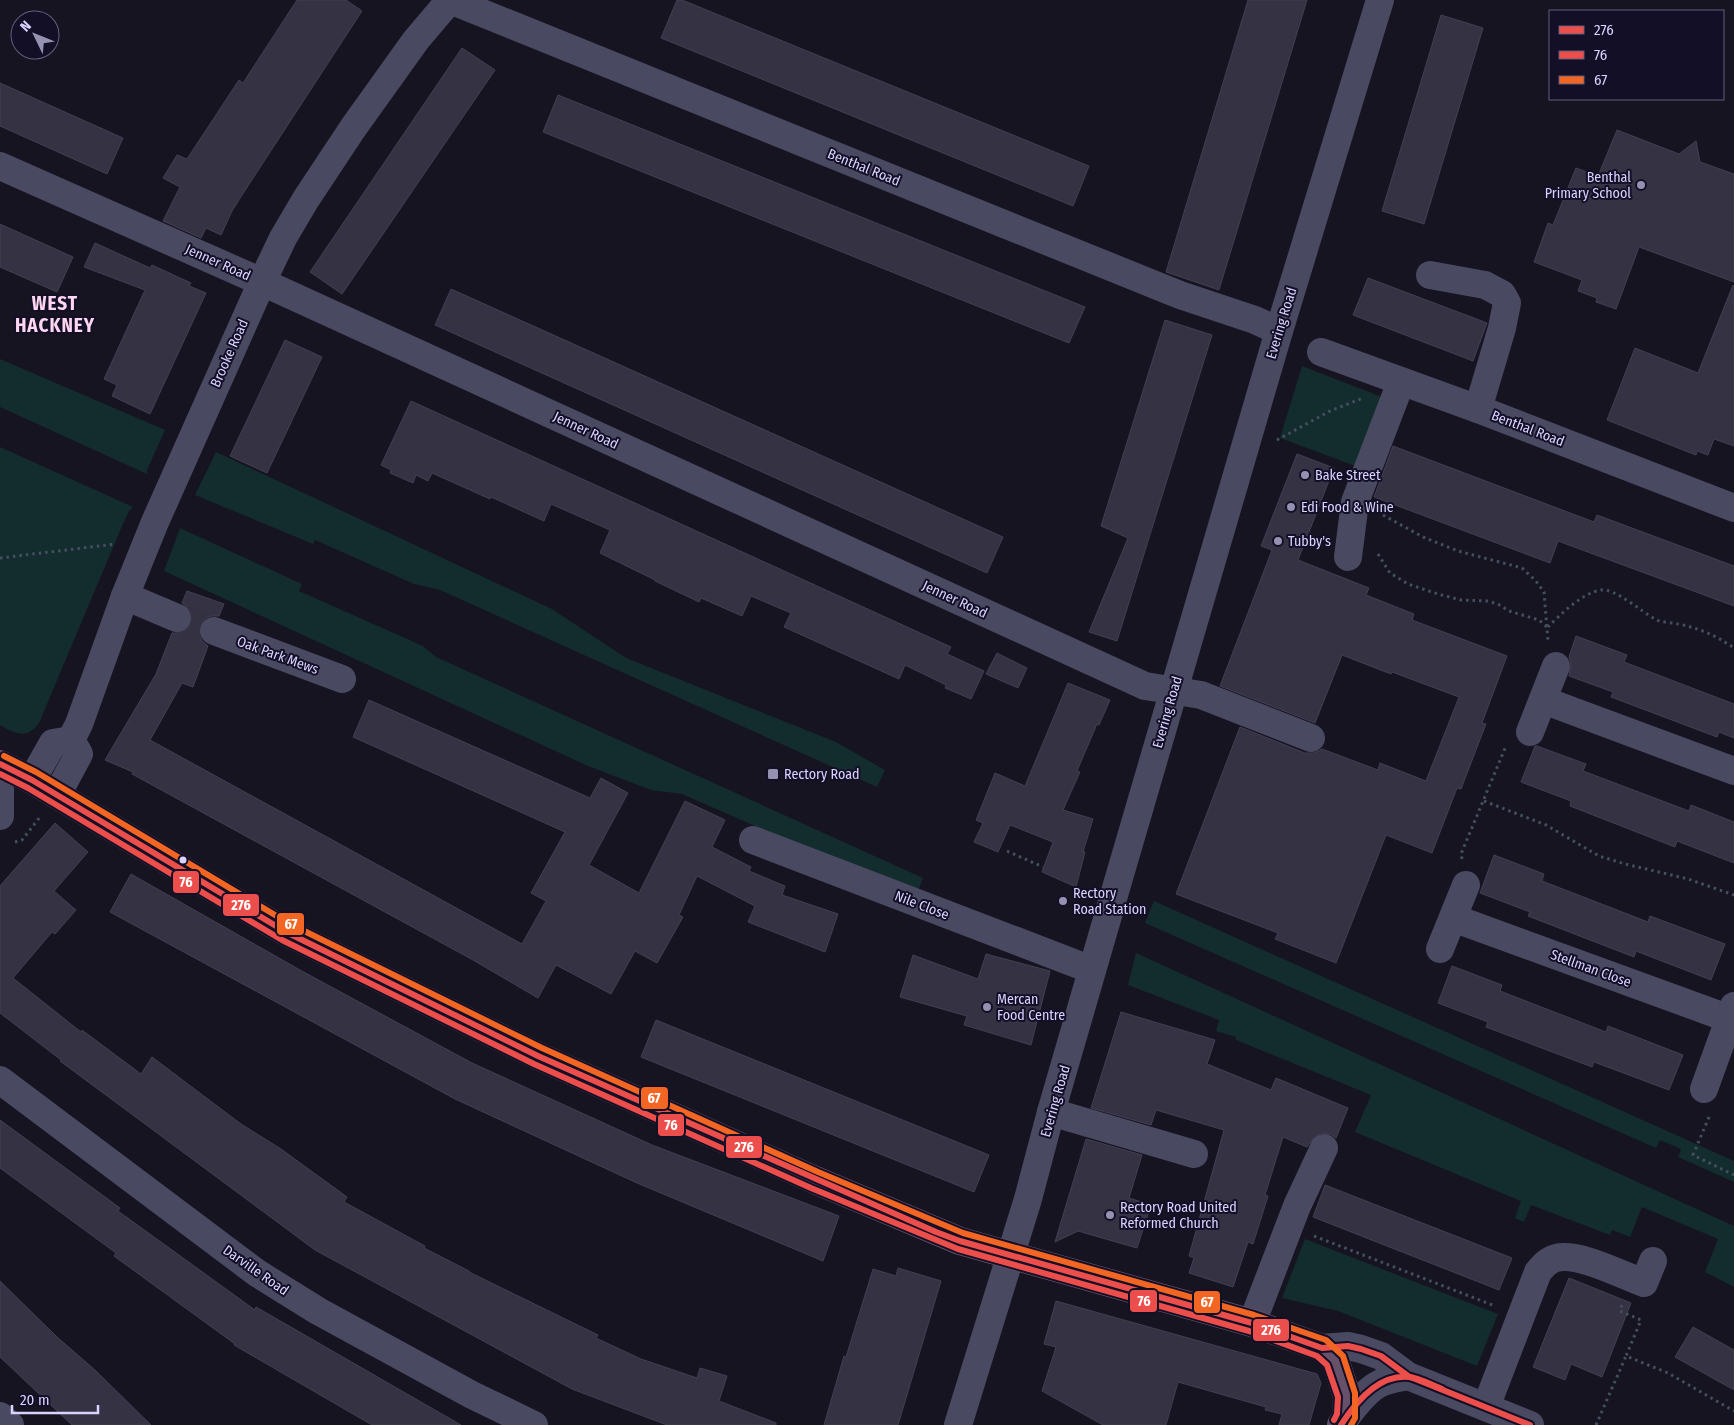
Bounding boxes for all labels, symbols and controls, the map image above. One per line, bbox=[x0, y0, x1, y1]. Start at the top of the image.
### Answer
north arrow bbox=[10, 10, 60, 60]
legend bbox=[1549, 10, 1724, 100]
text: N bbox=[17, 18, 35, 35]
text: 276 bbox=[1594, 21, 1614, 39]
text: 76 bbox=[1594, 46, 1607, 64]
text: 67 bbox=[1594, 71, 1607, 89]
street label: Benthal Road bbox=[825, 145, 903, 190]
place label: Benthal Primary School bbox=[1545, 169, 1631, 202]
marker: Benthal Primary School bbox=[1635, 179, 1647, 191]
street label: Jenner Road bbox=[183, 241, 253, 284]
street label: Evering Road bbox=[1263, 285, 1300, 361]
district label: WEST HACKNEY bbox=[15, 292, 95, 337]
street label: Brooke Road bbox=[207, 317, 252, 390]
street label: Benthal Road bbox=[1489, 407, 1567, 450]
street label: Jenner Road bbox=[551, 408, 621, 453]
place label: Bake Street bbox=[1315, 467, 1381, 484]
marker: Bake Street bbox=[1299, 469, 1311, 481]
place label: Edi Food & Wine bbox=[1301, 499, 1394, 516]
marker: Edi Food & Wine bbox=[1285, 501, 1297, 513]
place label: Tubby's bbox=[1288, 533, 1331, 550]
marker: Tubby's bbox=[1272, 535, 1284, 547]
street label: Jenner Road bbox=[920, 577, 990, 622]
street label: Oak Park Mews bbox=[235, 633, 321, 678]
street label: Evering Road bbox=[1149, 674, 1186, 750]
place label: Rectory Road bbox=[784, 766, 860, 783]
marker: Rectory Road bbox=[766, 767, 780, 781]
unlabelled marker bbox=[178, 855, 188, 865]
line badge: 76 bbox=[172, 870, 200, 894]
text: 76 bbox=[179, 874, 193, 891]
place label: Rectory Road Station bbox=[1073, 885, 1146, 918]
street label: Nile Close bbox=[892, 887, 951, 924]
line badge: 276 bbox=[222, 893, 260, 917]
marker: Rectory Road Station bbox=[1057, 895, 1069, 907]
text: 276 bbox=[230, 897, 251, 914]
line badge: 67 bbox=[276, 912, 305, 936]
text: 67 bbox=[284, 916, 298, 933]
street label: Stellman Close bbox=[1548, 946, 1634, 991]
place label: Mercan Food Centre bbox=[997, 991, 1065, 1024]
marker: Mercan Food Centre bbox=[981, 1001, 993, 1013]
street label: Evering Road bbox=[1037, 1063, 1074, 1139]
line badge: 67 bbox=[640, 1086, 669, 1110]
text: 67 bbox=[647, 1090, 661, 1107]
line badge: 76 bbox=[657, 1113, 685, 1137]
text: 76 bbox=[664, 1117, 678, 1134]
line badge: 276 bbox=[725, 1135, 763, 1159]
text: 276 bbox=[733, 1139, 754, 1156]
place label: Rectory Road United Reformed Church bbox=[1120, 1199, 1237, 1232]
marker: Rectory Road United Reformed Church bbox=[1104, 1209, 1116, 1221]
street label: Darville Road bbox=[220, 1242, 292, 1299]
line badge: 76 bbox=[1129, 1289, 1158, 1313]
line badge: 67 bbox=[1193, 1290, 1221, 1314]
text: 76 bbox=[1137, 1293, 1151, 1310]
text: 67 bbox=[1200, 1294, 1214, 1311]
line badge: 276 bbox=[1252, 1318, 1290, 1342]
text: 276 bbox=[1260, 1322, 1281, 1339]
scale bar bbox=[12, 1382, 99, 1414]
text: 20 m bbox=[20, 1391, 50, 1409]

